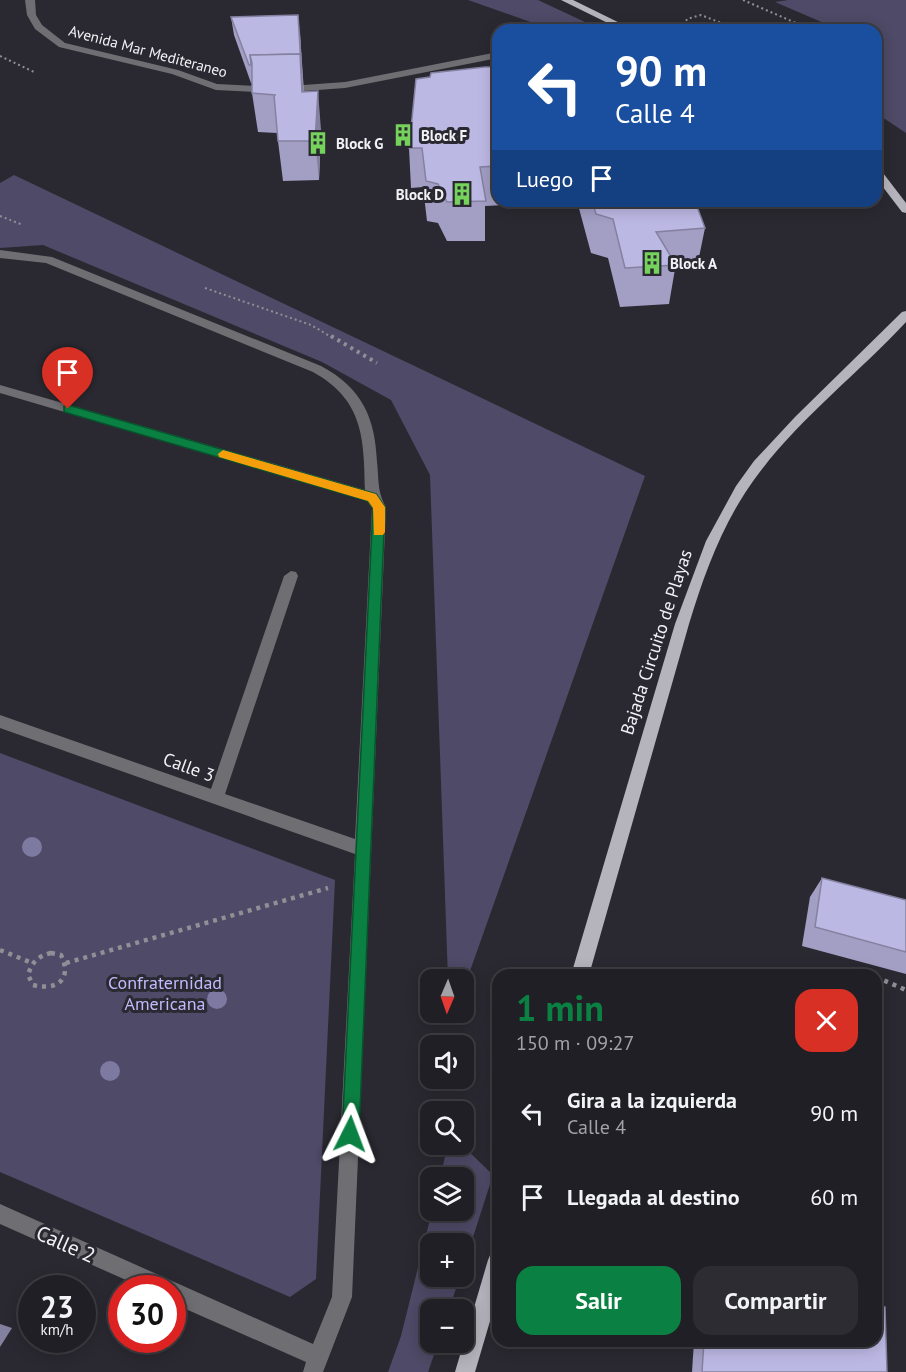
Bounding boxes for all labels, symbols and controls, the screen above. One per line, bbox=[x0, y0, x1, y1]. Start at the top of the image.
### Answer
street label: Avenida Mar Mediteraneo bbox=[67, 21, 229, 81]
text: 90 m bbox=[615, 43, 707, 98]
icon: left bbox=[516, 48, 594, 126]
text: Calle 4 bbox=[615, 96, 695, 130]
building icon: Block F bbox=[390, 122, 416, 148]
place label: Block F bbox=[421, 126, 468, 145]
building icon: Block G bbox=[305, 130, 331, 156]
place label: Block G bbox=[336, 134, 383, 153]
icon: arrive bbox=[585, 162, 618, 195]
text: Luego bbox=[516, 165, 573, 193]
building icon: Block D bbox=[449, 181, 475, 207]
place label: Block D bbox=[396, 185, 444, 204]
building icon: Block A bbox=[639, 250, 665, 276]
place label: Block A bbox=[670, 254, 718, 273]
pin bbox=[42, 347, 93, 409]
icon: arrive bbox=[51, 356, 84, 389]
street label: Bajada Circuito de Playas bbox=[615, 546, 697, 738]
street label: Calle 3 bbox=[160, 747, 218, 787]
north arrow bbox=[420, 969, 474, 1023]
map controls bbox=[420, 969, 474, 1353]
park label: Confraternidad Americana bbox=[108, 971, 222, 1015]
text: 1 min bbox=[516, 984, 604, 1031]
button: close bbox=[795, 989, 858, 1052]
text: 150 m · 09:27 bbox=[516, 1030, 634, 1056]
button: sound bbox=[420, 1035, 474, 1089]
text: Gira a la izquierda bbox=[567, 1086, 737, 1114]
icon: left bbox=[516, 1097, 549, 1130]
text: 90 m bbox=[810, 1099, 858, 1127]
button: search bbox=[420, 1101, 474, 1155]
position arrow bbox=[318, 1102, 382, 1166]
text: Calle 4 bbox=[567, 1114, 626, 1140]
button: layers bbox=[420, 1167, 474, 1221]
icon: arrive bbox=[516, 1181, 549, 1214]
text: Llegada al destino bbox=[567, 1183, 740, 1211]
text: 60 m bbox=[810, 1183, 858, 1211]
street label: Calle 2 bbox=[32, 1219, 100, 1269]
button: + bbox=[420, 1233, 474, 1287]
button: Salir bbox=[516, 1266, 681, 1335]
button: Compartir bbox=[693, 1266, 858, 1335]
speed limit sign: 30 bbox=[108, 1275, 186, 1353]
text: 23 bbox=[40, 1287, 74, 1326]
button: − bbox=[420, 1299, 474, 1353]
text: km/h bbox=[41, 1320, 73, 1339]

